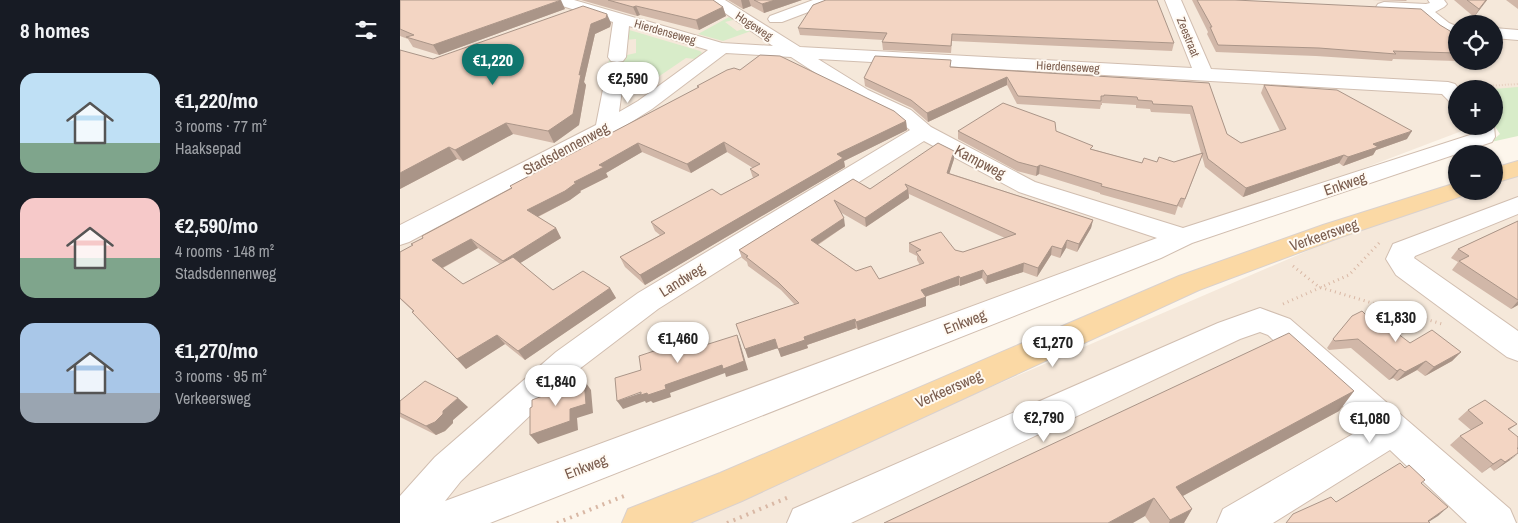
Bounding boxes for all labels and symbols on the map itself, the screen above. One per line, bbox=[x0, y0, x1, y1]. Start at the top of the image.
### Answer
street label: Hogeweg bbox=[732, 8, 776, 44]
street label: Zeestraat bbox=[1173, 15, 1203, 60]
street label: Hierdenseweg bbox=[632, 16, 698, 49]
pin: €1,220 bbox=[452, 44, 534, 86]
street label: Hierdenseweg bbox=[1036, 57, 1101, 77]
pin: €2,590 bbox=[587, 62, 669, 104]
street label: Stadsdennenweg bbox=[519, 117, 613, 180]
street label: Kampweg bbox=[951, 139, 1009, 184]
street label: Enkweg bbox=[1321, 166, 1369, 201]
street label: Verkeersweg bbox=[1287, 213, 1361, 256]
street label: Landweg bbox=[655, 257, 709, 302]
pin: €1,830 bbox=[1355, 300, 1437, 343]
street label: Enkweg bbox=[941, 304, 989, 339]
pin: €1,460 bbox=[637, 322, 719, 364]
pin: €1,270 bbox=[1012, 326, 1094, 368]
pin: €1,840 bbox=[515, 364, 597, 407]
street label: Verkeersweg bbox=[912, 364, 986, 413]
pin: €2,790 bbox=[1003, 400, 1085, 443]
pin: €1,080 bbox=[1329, 402, 1411, 444]
street label: Enkweg bbox=[562, 449, 610, 484]

